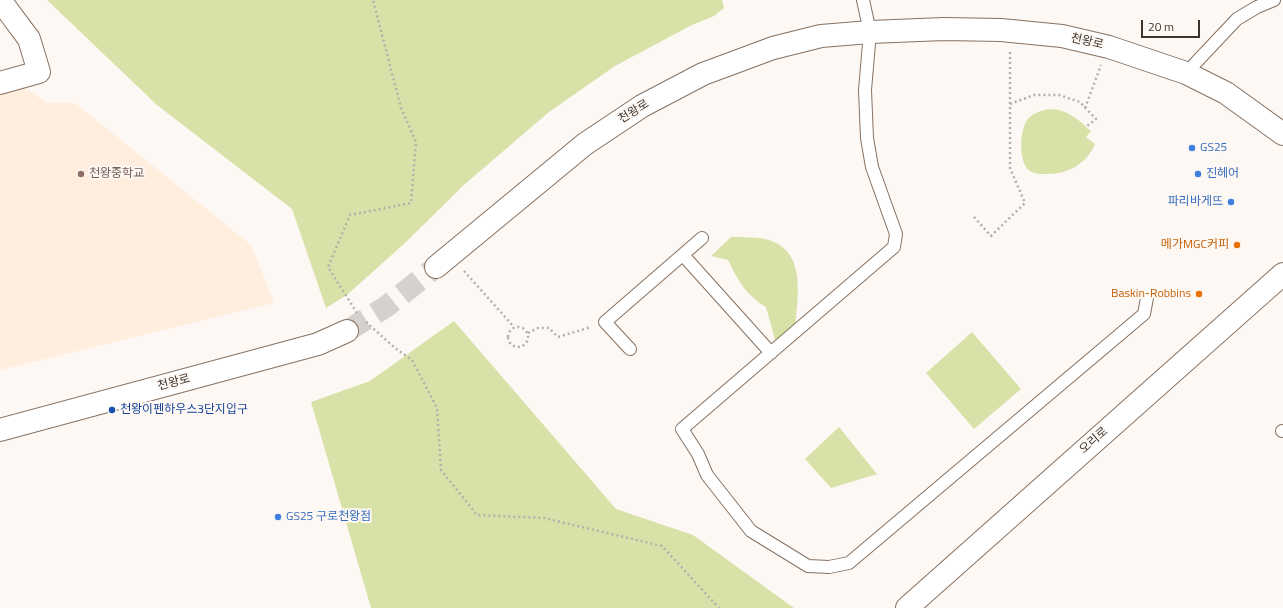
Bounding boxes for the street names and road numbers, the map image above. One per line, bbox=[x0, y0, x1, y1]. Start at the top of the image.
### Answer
street label: 천왕로 bbox=[1069, 31, 1105, 53]
street label: 천왕로 bbox=[616, 97, 652, 127]
street label: 천왕로 bbox=[156, 372, 192, 394]
street label: 오리로 bbox=[1077, 425, 1111, 457]

